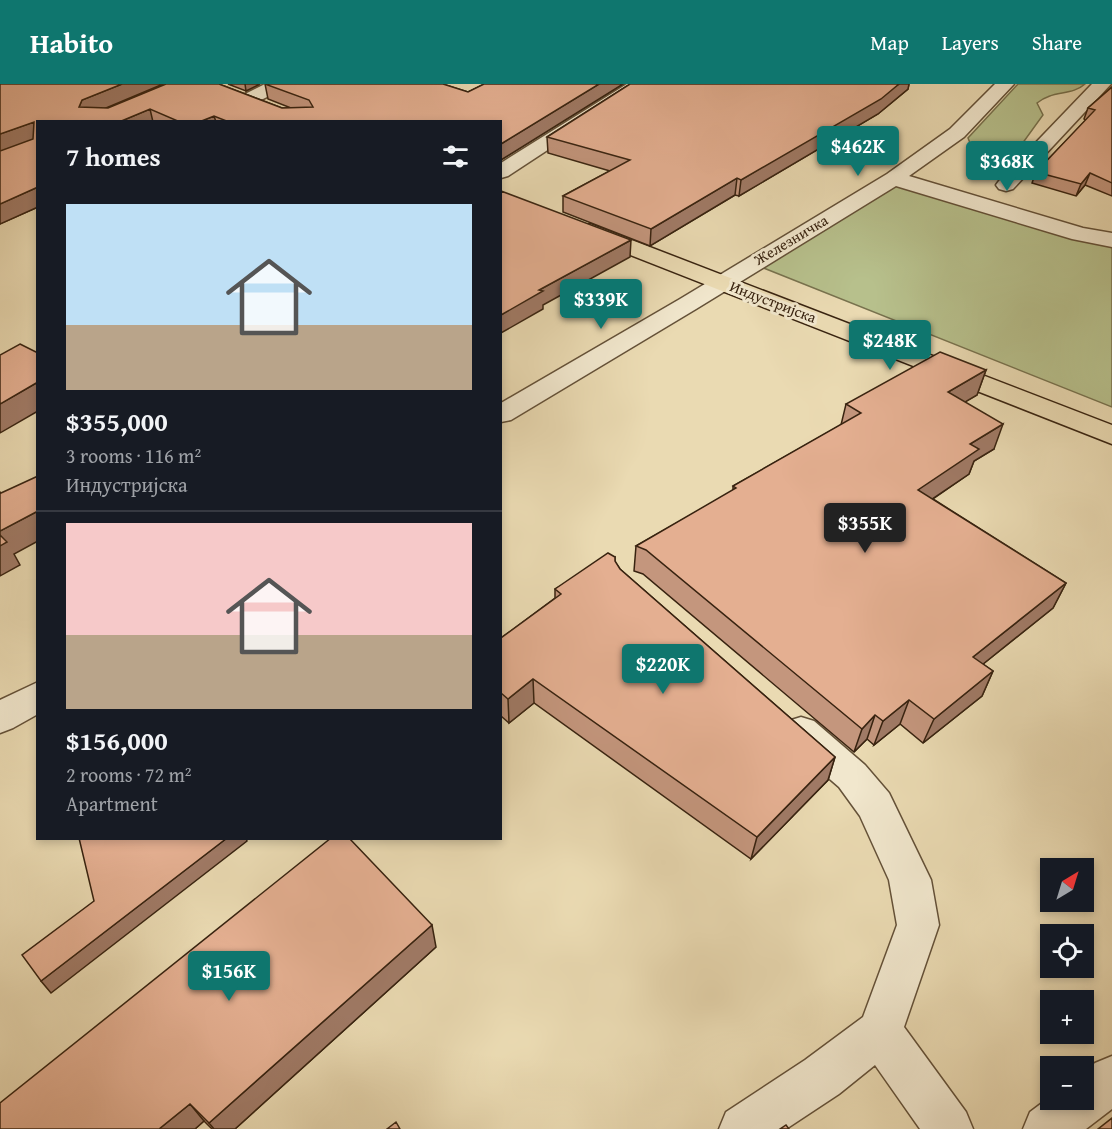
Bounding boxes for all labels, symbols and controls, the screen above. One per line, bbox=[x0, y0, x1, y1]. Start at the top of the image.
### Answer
text: Habito bbox=[30, 22, 113, 63]
text: Map bbox=[870, 27, 909, 58]
text: Layers bbox=[942, 27, 999, 58]
text: Share bbox=[1032, 27, 1082, 58]
pin: $462K bbox=[816, 126, 900, 177]
text: $462K bbox=[831, 131, 885, 160]
text: 7 homes bbox=[66, 137, 161, 176]
icon: filters bbox=[439, 140, 472, 173]
pin: $368K bbox=[965, 141, 1049, 192]
text: $368K bbox=[980, 146, 1034, 175]
street label: Железничка bbox=[749, 209, 832, 270]
icon: home bbox=[215, 243, 323, 351]
street label: Индустријска bbox=[727, 275, 820, 328]
pin: $339K bbox=[559, 279, 643, 330]
text: $339K bbox=[574, 284, 628, 313]
pin: $248K bbox=[848, 320, 932, 371]
text: $248K bbox=[863, 325, 917, 354]
text: $355,000 bbox=[66, 402, 168, 441]
text: 3 rooms · 116 m² bbox=[66, 441, 201, 470]
text: Индустријска bbox=[66, 470, 188, 499]
pin: $355K bbox=[823, 503, 907, 554]
text: $355K bbox=[838, 508, 892, 537]
icon: home bbox=[215, 562, 323, 670]
pin: $220K bbox=[621, 644, 705, 695]
text: $220K bbox=[636, 649, 690, 678]
text: $156,000 bbox=[66, 721, 168, 760]
text: 2 rooms · 72 m² bbox=[66, 760, 192, 789]
text: Apartment bbox=[66, 789, 158, 818]
north arrow bbox=[1040, 858, 1094, 912]
map controls bbox=[1040, 858, 1094, 1110]
button: locate bbox=[1040, 924, 1094, 978]
pin: $156K bbox=[187, 951, 271, 1002]
text: $156K bbox=[202, 956, 256, 985]
button: + bbox=[1040, 990, 1094, 1044]
button: − bbox=[1040, 1056, 1094, 1110]

